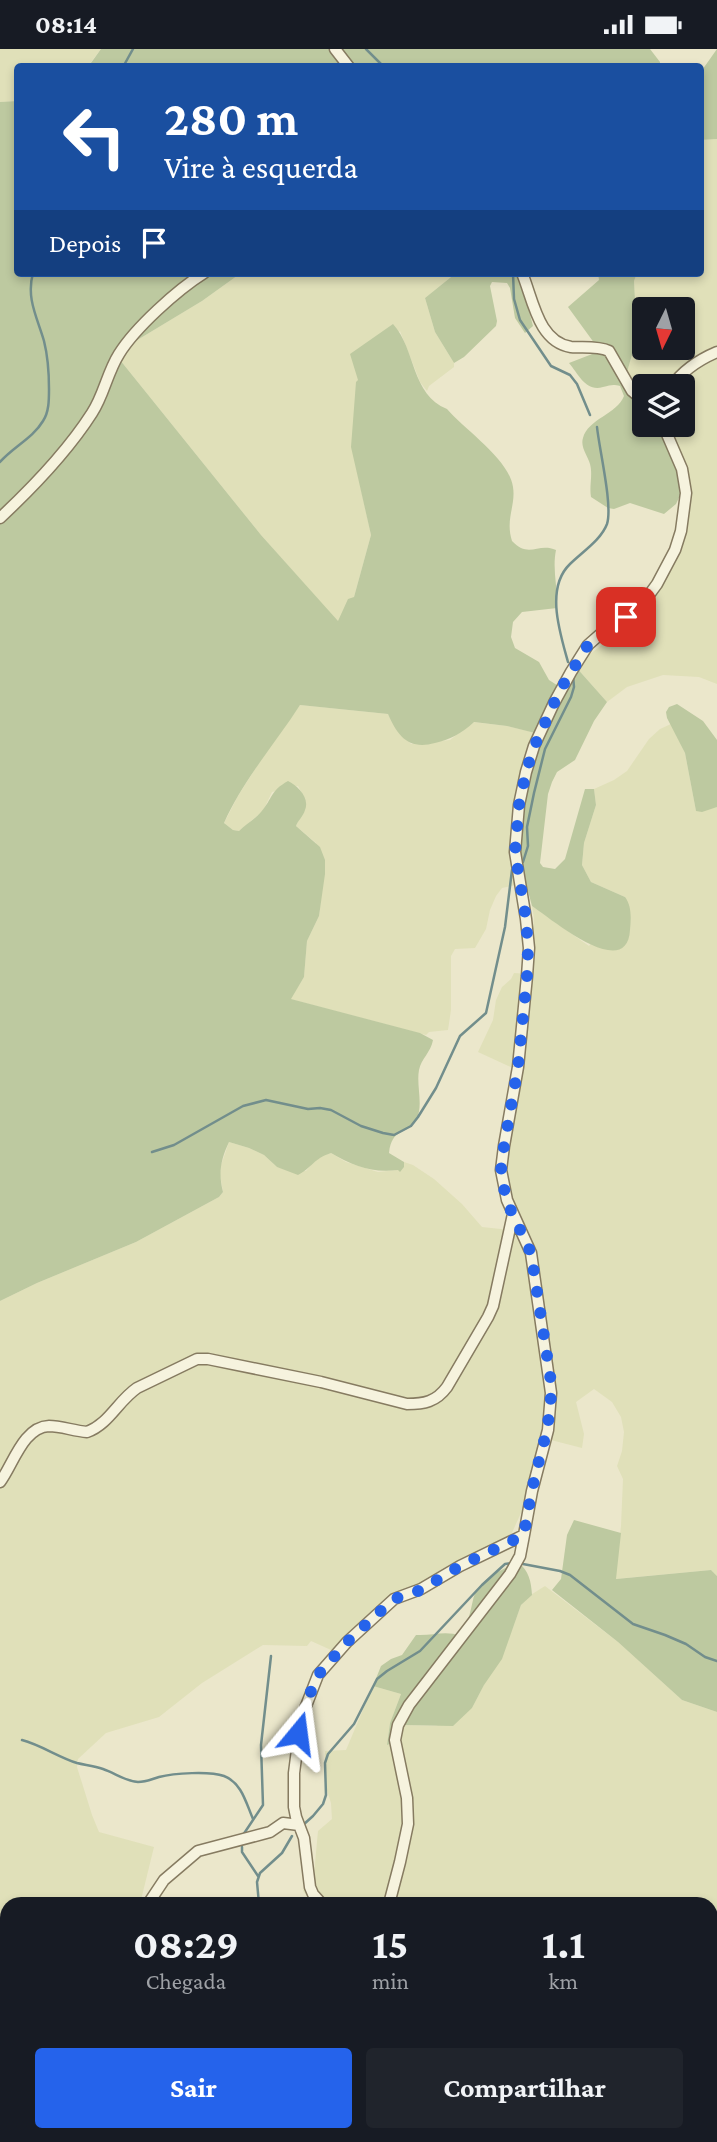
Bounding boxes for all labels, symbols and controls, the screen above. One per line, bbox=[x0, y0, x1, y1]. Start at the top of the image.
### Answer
text: 08:14 bbox=[35, 10, 97, 39]
icon: left bbox=[49, 91, 140, 182]
text: 280 m bbox=[164, 91, 298, 146]
text: Vire à esquerda bbox=[164, 149, 358, 185]
icon: arrive bbox=[135, 224, 173, 262]
text: Depois bbox=[49, 229, 121, 258]
north arrow bbox=[632, 297, 695, 361]
map controls bbox=[632, 297, 695, 437]
button: layers bbox=[632, 374, 695, 437]
pin bbox=[596, 587, 656, 647]
icon: arrive bbox=[607, 598, 645, 636]
position arrow bbox=[261, 1696, 335, 1770]
text: 08:29 bbox=[133, 1920, 239, 1967]
text: 15 bbox=[372, 1920, 408, 1967]
text: 1.1 bbox=[542, 1920, 585, 1967]
text: Chegada bbox=[146, 1968, 226, 1994]
text: min bbox=[372, 1968, 409, 1994]
text: km bbox=[549, 1968, 578, 1994]
button: Sair bbox=[35, 2048, 352, 2128]
button: Compartilhar bbox=[366, 2048, 683, 2128]

